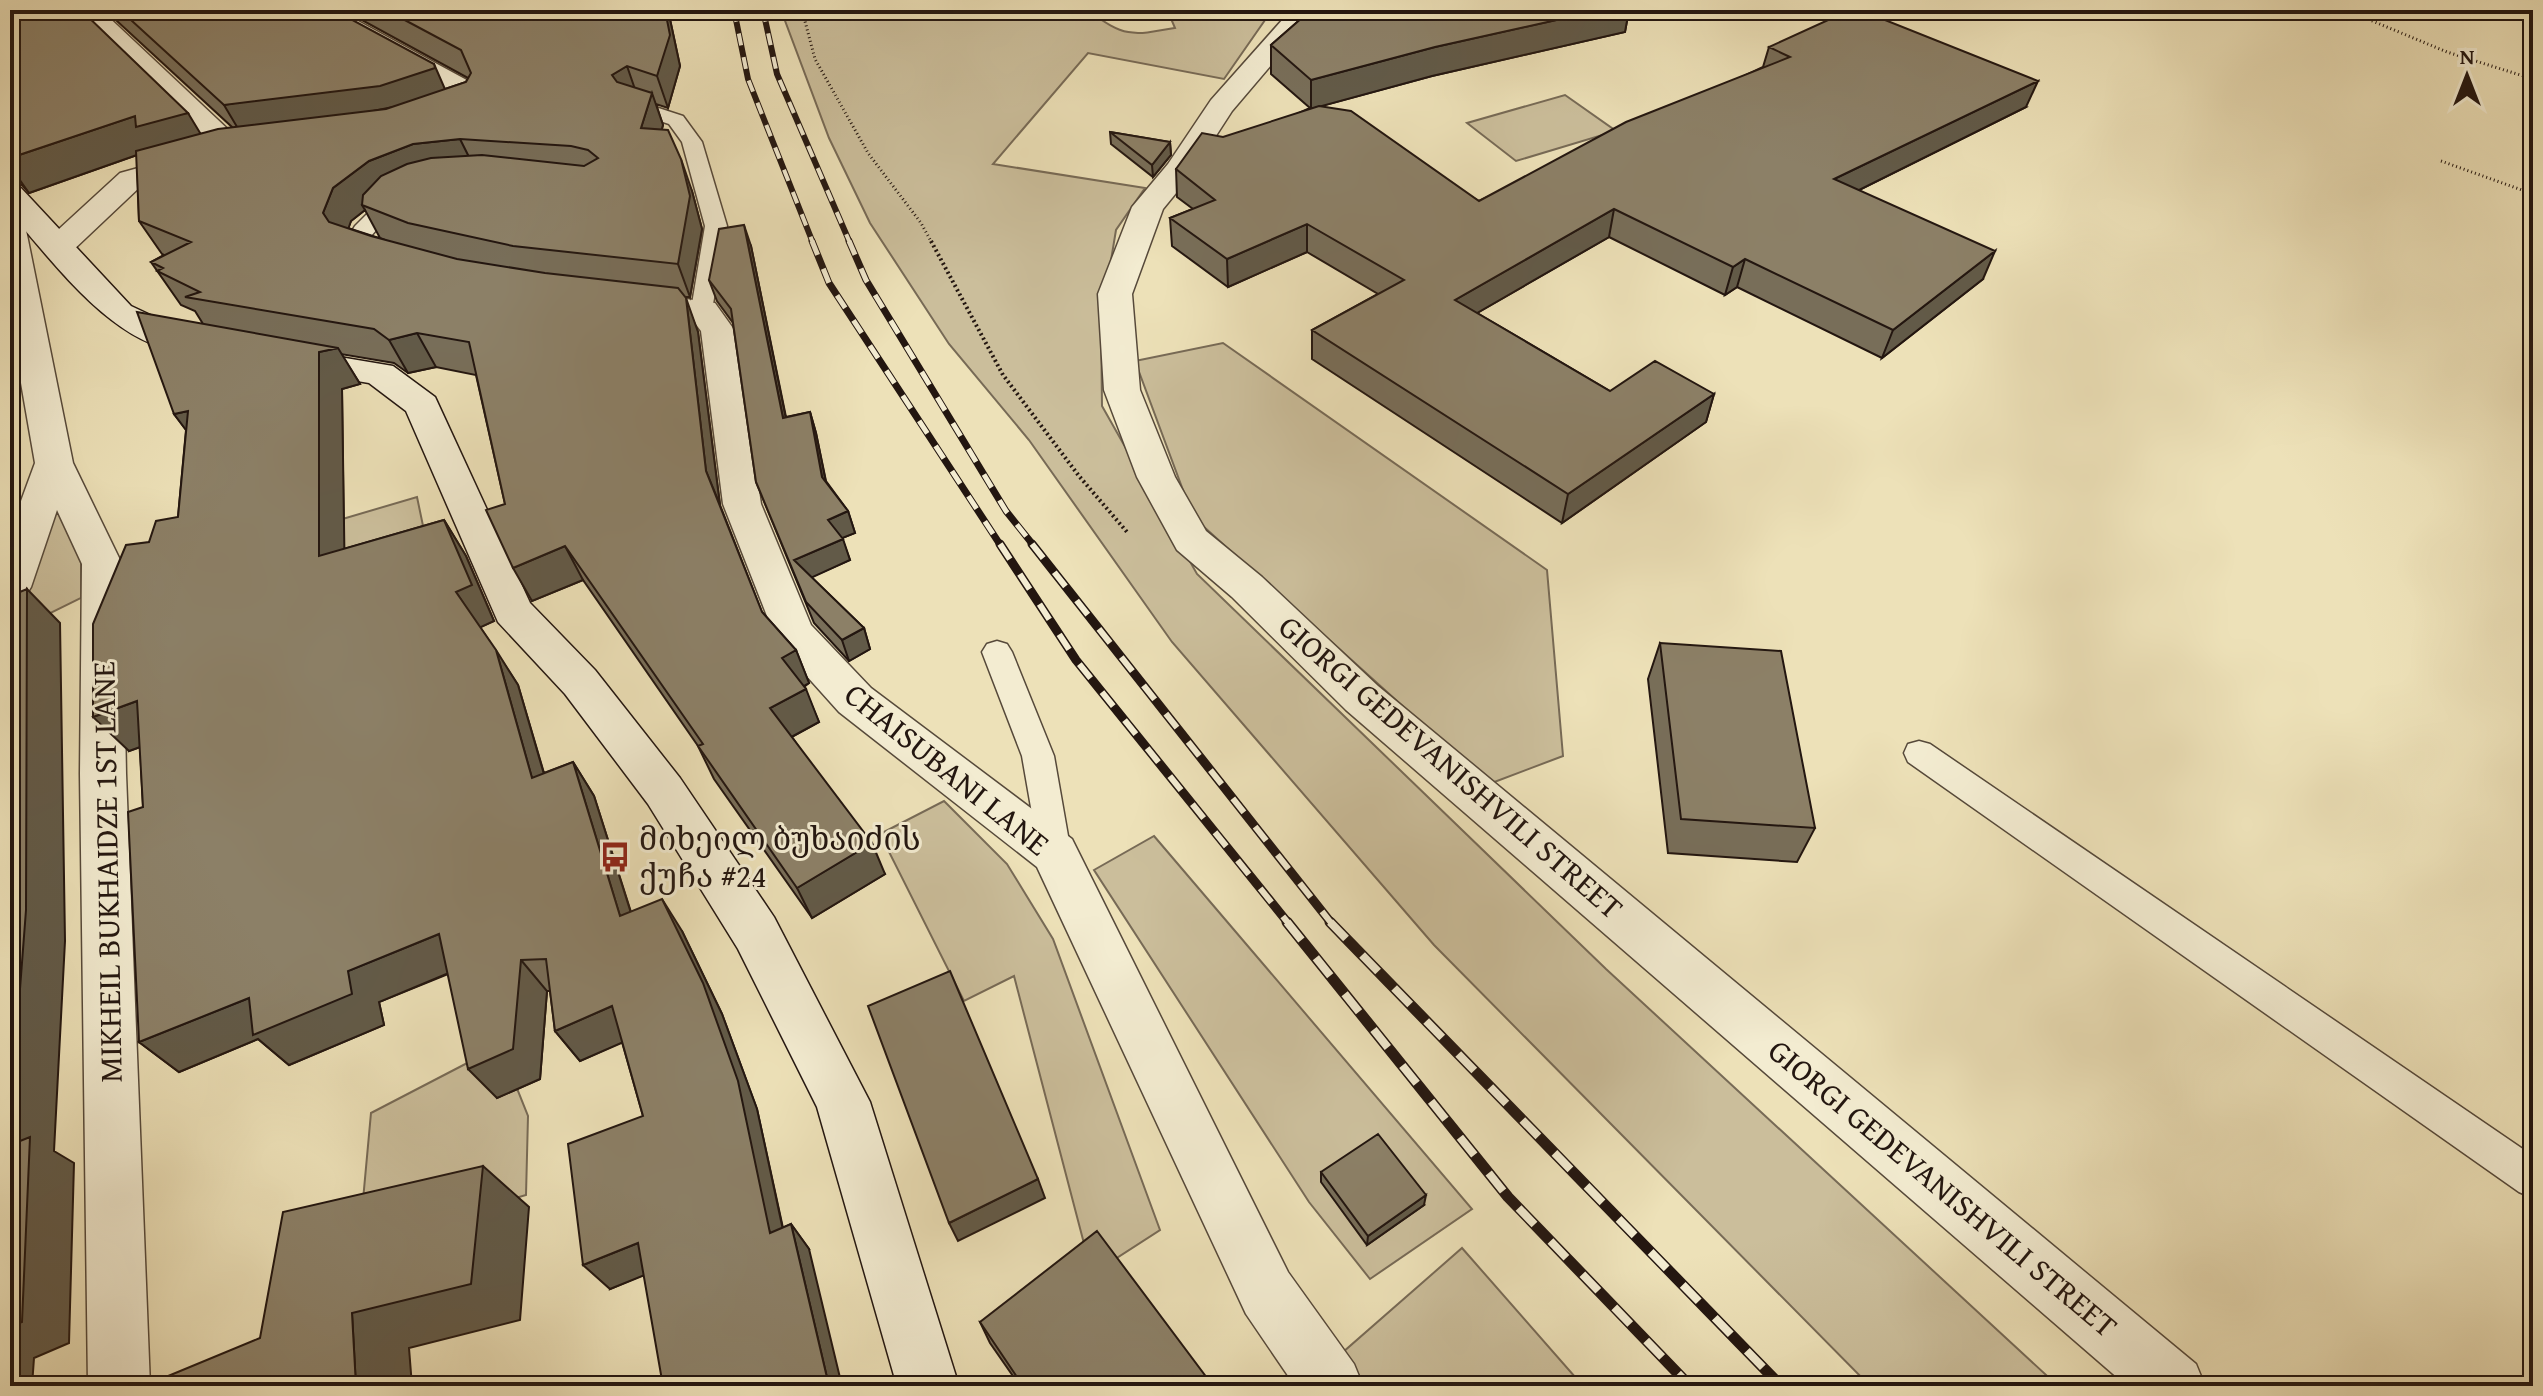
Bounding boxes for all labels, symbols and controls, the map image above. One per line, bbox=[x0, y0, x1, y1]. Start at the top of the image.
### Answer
north arrow bbox=[2427, 36, 2507, 116]
text: N bbox=[2460, 40, 2475, 72]
street label: GIORGI GEDEVANISHVILI STREET bbox=[1269, 603, 1634, 930]
street label: MIKHEIL BUKHAIDZE 1ST LANE bbox=[79, 661, 134, 1083]
street label: CHAISUBANI LANE bbox=[835, 671, 1060, 866]
place label: მიხეილ ბუხაიძის ქუჩა #24 bbox=[639, 815, 921, 899]
bus stop icon: მიხეილ ბუხაიძის ქუჩა #24 bbox=[598, 840, 632, 874]
street label: GIORGI GEDEVANISHVILI STREET bbox=[1758, 1027, 2128, 1348]

